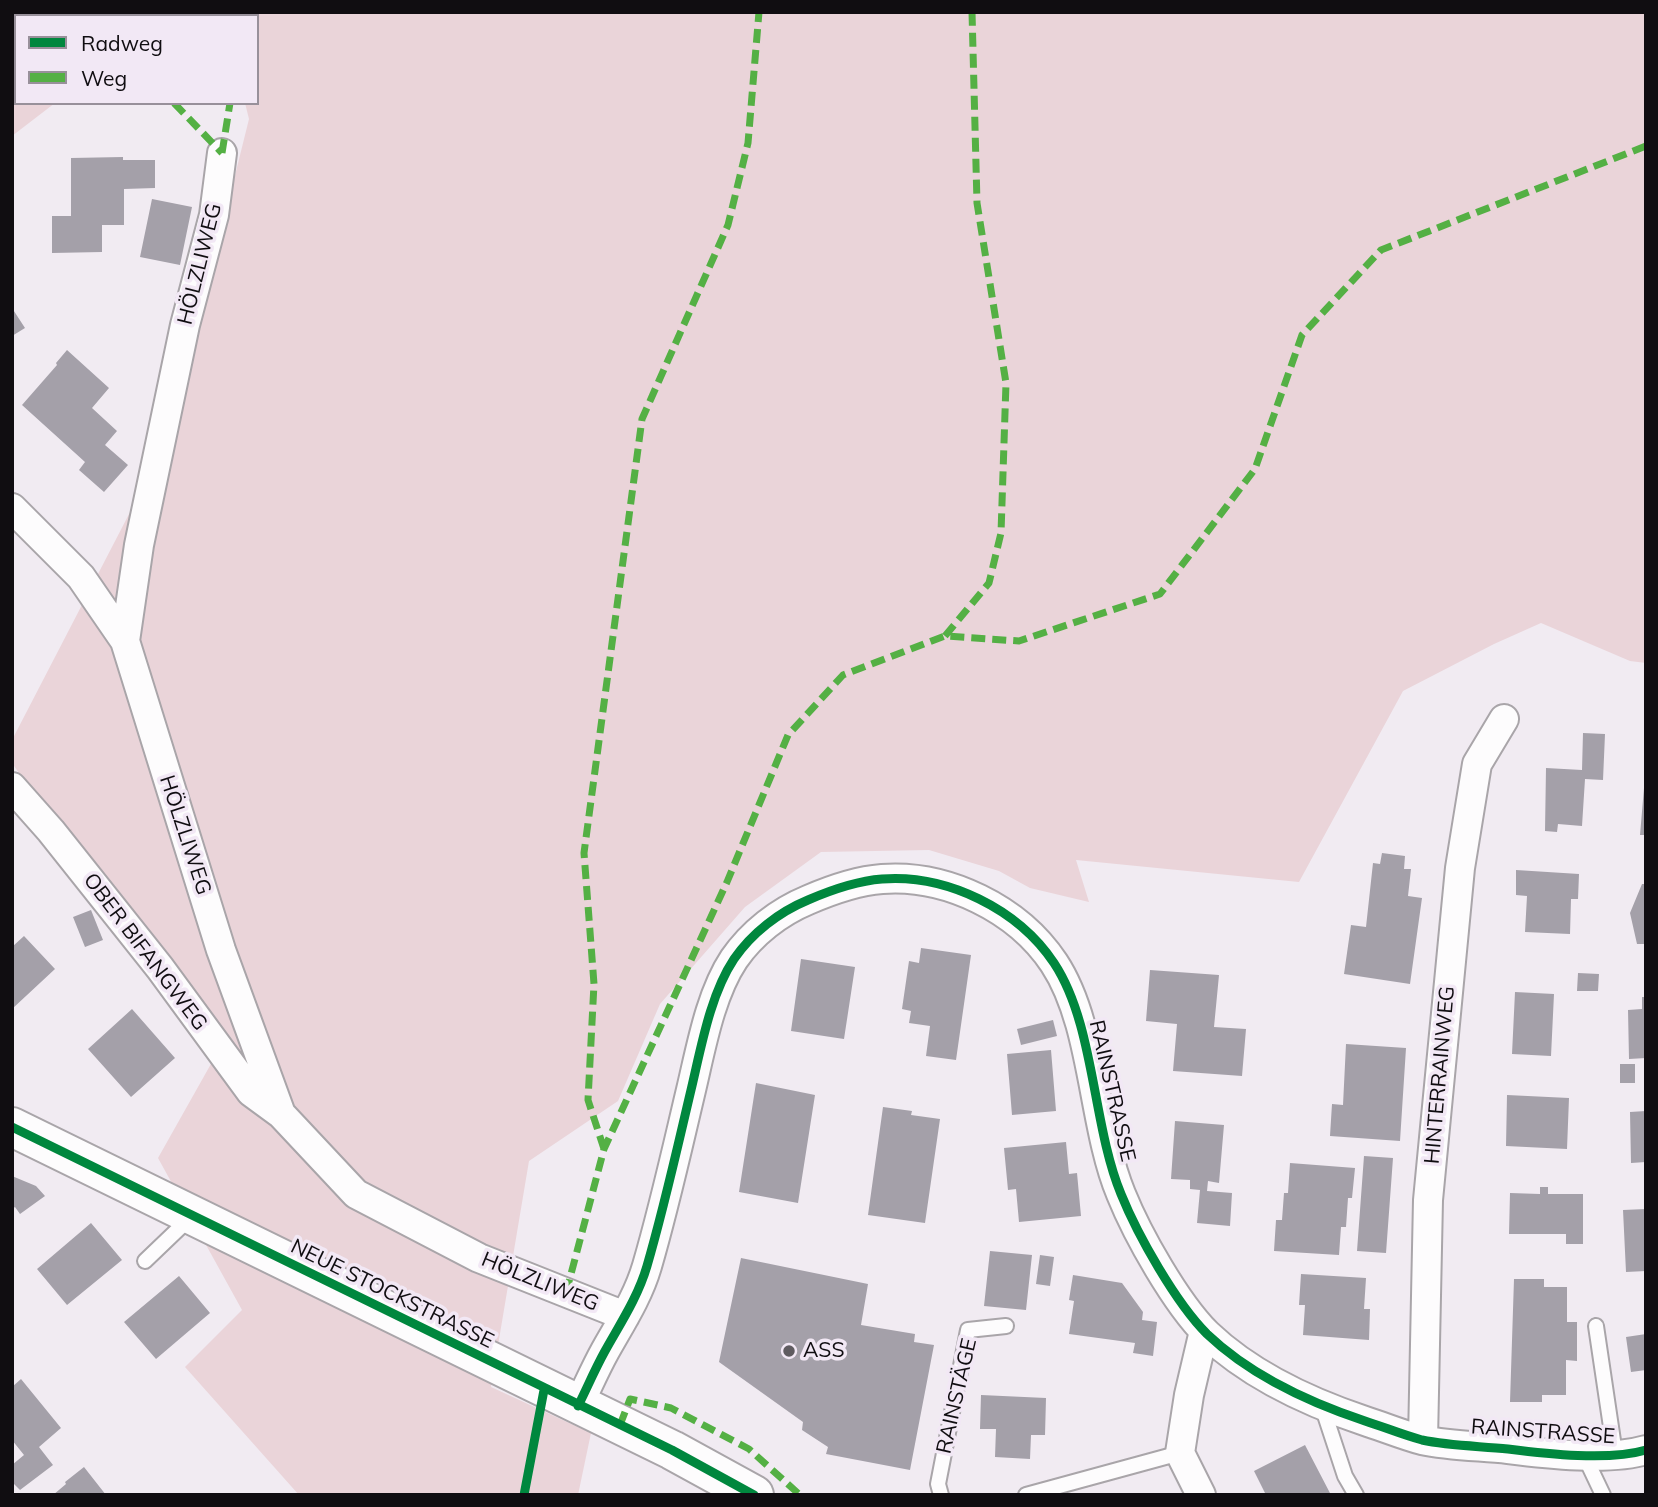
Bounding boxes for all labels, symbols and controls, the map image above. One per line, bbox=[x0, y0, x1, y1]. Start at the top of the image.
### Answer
legend bbox=[14, 14, 259, 105]
text: Radweg bbox=[81, 30, 163, 56]
text: Weg bbox=[81, 65, 127, 91]
street label: HÖLZLIWEG bbox=[173, 201, 227, 327]
street label: HÖLZLIWEG bbox=[154, 772, 216, 898]
street label: OBER BIFANGWEG bbox=[78, 868, 212, 1036]
street label: HINTERRAINWEG bbox=[1420, 985, 1460, 1165]
street label: RAINSTRASSE bbox=[1083, 1018, 1141, 1164]
street label: NEUE STOCKSTRASSE bbox=[286, 1234, 498, 1354]
street label: HÖLZLIWEG bbox=[478, 1247, 602, 1317]
street label: RAINSTÄGE bbox=[931, 1336, 983, 1456]
place label: ASS bbox=[803, 1338, 844, 1364]
marker: ASS bbox=[781, 1343, 797, 1359]
street label: RAINSTRASSE bbox=[1470, 1414, 1616, 1450]

